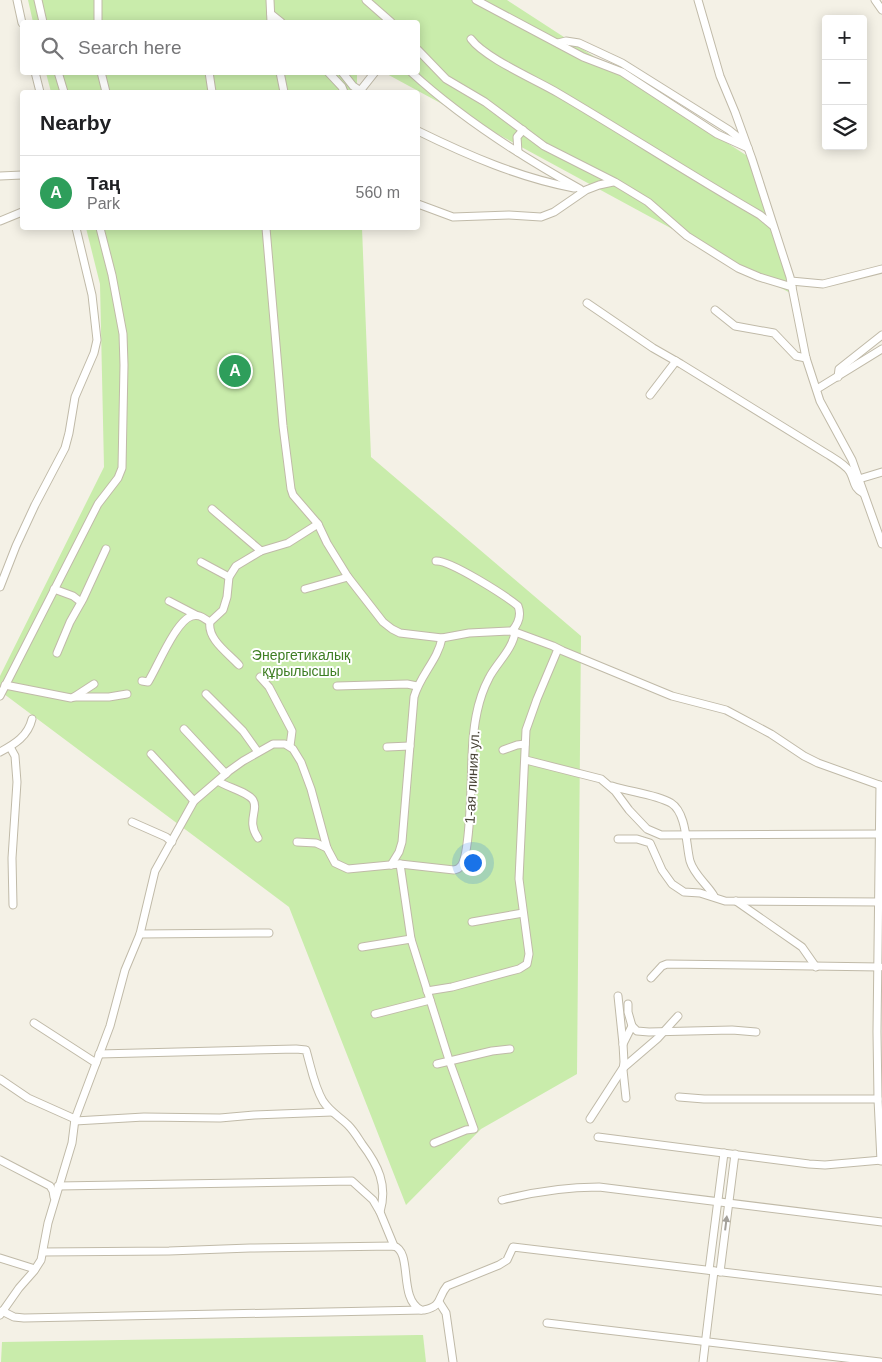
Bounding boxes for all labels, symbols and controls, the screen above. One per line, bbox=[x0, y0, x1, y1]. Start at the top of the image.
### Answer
map controls bbox=[822, 15, 867, 150]
button: + bbox=[822, 15, 867, 60]
search box bbox=[20, 20, 420, 75]
icon: search bbox=[38, 34, 66, 62]
text: Search here bbox=[78, 37, 182, 58]
button: − bbox=[822, 60, 867, 105]
button: layers bbox=[822, 105, 867, 150]
text: Nearby bbox=[40, 111, 111, 134]
text: Таң bbox=[87, 173, 120, 194]
text: A bbox=[50, 184, 62, 201]
text: 560 m bbox=[356, 184, 400, 201]
text: Park bbox=[87, 195, 120, 212]
pin: A bbox=[219, 352, 251, 390]
park label: Энергетикалық құрылысшы bbox=[252, 647, 351, 679]
street label: 1-ая линия ул. bbox=[462, 730, 482, 824]
your location bbox=[460, 850, 486, 876]
one-way arrow bbox=[723, 1215, 731, 1231]

